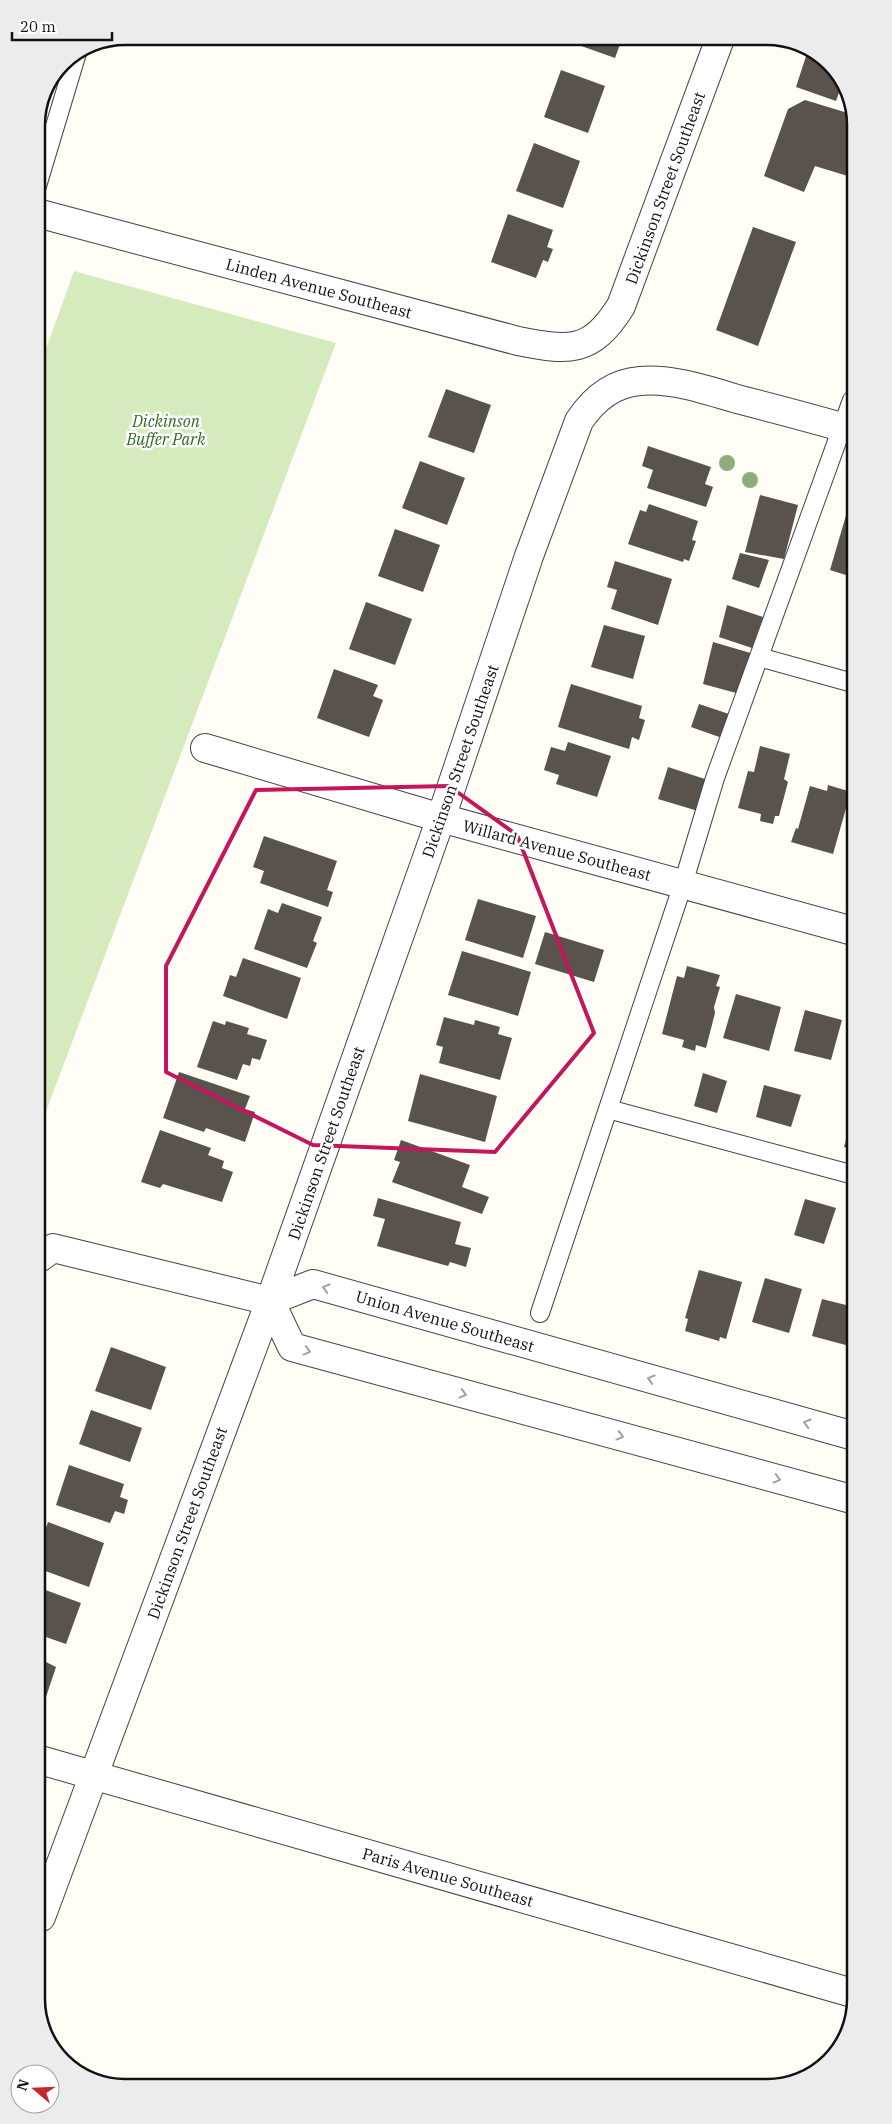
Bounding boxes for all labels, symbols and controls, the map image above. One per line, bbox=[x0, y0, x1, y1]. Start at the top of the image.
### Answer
scale bar bbox=[12, 10, 112, 42]
text: 20 m bbox=[20, 17, 56, 36]
street label: Dickinson Street Southeast bbox=[621, 89, 709, 287]
street label: Linden Avenue Southeast bbox=[224, 254, 415, 323]
park label: Dickinson Buffer Park bbox=[125, 411, 206, 449]
street label: Dickinson Street Southeast bbox=[417, 661, 503, 860]
street label: Willard Avenue Southeast bbox=[461, 815, 654, 885]
street label: Dickinson Street Southeast bbox=[283, 1043, 369, 1242]
one-way arrow bbox=[323, 1283, 331, 1293]
street label: Union Avenue Southeast bbox=[353, 1286, 537, 1356]
one-way arrow bbox=[302, 1345, 311, 1356]
one-way arrow bbox=[647, 1374, 655, 1385]
one-way arrow bbox=[459, 1388, 467, 1398]
one-way arrow bbox=[803, 1418, 812, 1429]
street label: Dickinson Street Southeast bbox=[143, 1424, 231, 1622]
one-way arrow bbox=[616, 1431, 624, 1441]
one-way arrow bbox=[773, 1473, 781, 1484]
street label: Paris Avenue Southeast bbox=[360, 1843, 536, 1911]
north arrow bbox=[10, 2064, 60, 2114]
text: N bbox=[12, 2077, 33, 2093]

